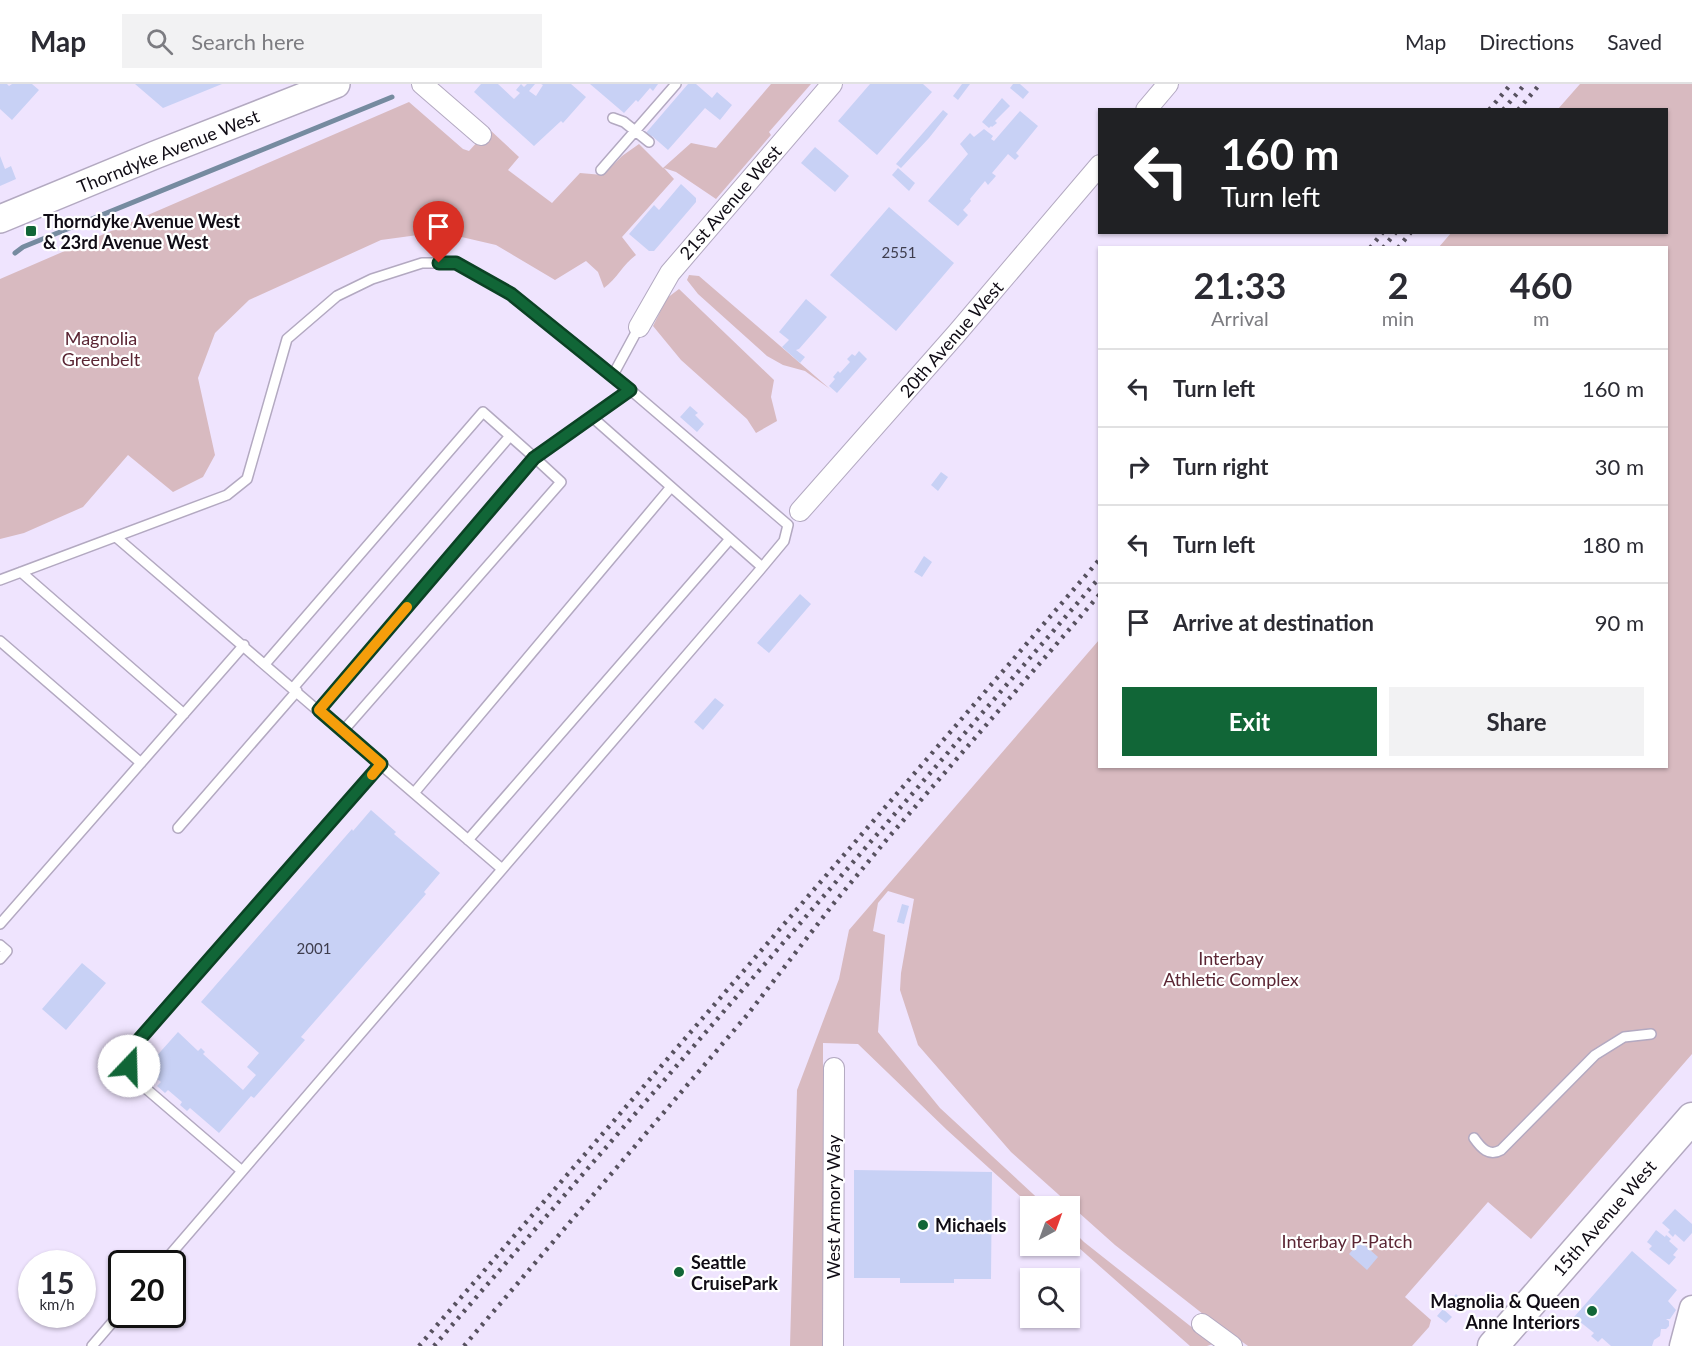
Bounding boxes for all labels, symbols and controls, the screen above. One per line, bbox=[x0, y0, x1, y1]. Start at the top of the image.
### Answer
search box bbox=[122, 14, 542, 68]
text: Map bbox=[30, 24, 86, 58]
icon: search bbox=[143, 25, 176, 58]
text: Search here bbox=[191, 28, 305, 55]
text: Map bbox=[1405, 29, 1446, 54]
text: Directions bbox=[1479, 29, 1574, 54]
text: Saved bbox=[1607, 29, 1662, 54]
street label: Thorndyke Avenue West bbox=[74, 104, 263, 198]
text: 160 m bbox=[1221, 129, 1339, 179]
icon: left bbox=[1122, 132, 1200, 210]
street label: 21st Avenue West bbox=[674, 140, 786, 264]
text: Turn left bbox=[1221, 180, 1320, 213]
pin bbox=[413, 201, 464, 263]
place label: Thorndyke Avenue West & 23rd Avenue West bbox=[43, 210, 240, 253]
icon: arrive bbox=[422, 210, 455, 243]
marker: Thorndyke Avenue West & 23rd Avenue West bbox=[24, 224, 38, 238]
house number: 2551 bbox=[882, 243, 916, 261]
text: 21:33 bbox=[1194, 263, 1286, 307]
text: 2 bbox=[1388, 263, 1409, 307]
text: 460 bbox=[1510, 263, 1572, 307]
street label: 20th Avenue West bbox=[895, 276, 1008, 402]
text: Arrival bbox=[1211, 306, 1269, 330]
text: min bbox=[1382, 306, 1414, 330]
text: m bbox=[1533, 306, 1549, 330]
park label: Magnolia Greenbelt bbox=[62, 327, 141, 370]
icon: left bbox=[1122, 372, 1155, 405]
text: Turn left bbox=[1173, 375, 1255, 402]
text: 160 m bbox=[1582, 375, 1644, 402]
icon: right bbox=[1122, 450, 1155, 483]
text: Turn right bbox=[1173, 453, 1268, 480]
text: 30 m bbox=[1595, 453, 1644, 480]
icon: left bbox=[1122, 528, 1155, 561]
text: Turn left bbox=[1173, 531, 1255, 558]
text: 180 m bbox=[1582, 531, 1644, 558]
icon: arrive bbox=[1122, 606, 1155, 639]
text: Arrive at destination bbox=[1173, 609, 1374, 636]
text: 90 m bbox=[1595, 609, 1644, 636]
button: Exit bbox=[1122, 687, 1377, 756]
button: Share bbox=[1389, 687, 1644, 756]
house number: 2001 bbox=[297, 939, 331, 957]
park label: Interbay Athletic Complex bbox=[1163, 947, 1299, 990]
position arrow bbox=[97, 1034, 161, 1098]
street label: West Armory Way bbox=[822, 1134, 844, 1279]
street label: 15th Avenue West bbox=[1548, 1155, 1661, 1281]
north arrow bbox=[1020, 1196, 1080, 1256]
map controls bbox=[1020, 1196, 1080, 1328]
place label: Michaels bbox=[935, 1214, 1007, 1236]
marker: Michaels bbox=[916, 1218, 930, 1232]
park label: Interbay P-Patch bbox=[1281, 1230, 1413, 1252]
speed limit sign: 20 bbox=[108, 1250, 186, 1328]
place label: Seattle CruisePark bbox=[691, 1251, 778, 1294]
text: 15 bbox=[40, 1264, 74, 1300]
marker: Seattle CruisePark bbox=[672, 1265, 686, 1279]
button: search bbox=[1020, 1268, 1080, 1328]
place label: Magnolia & Queen Anne Interiors bbox=[1430, 1290, 1580, 1333]
text: km/h bbox=[39, 1295, 75, 1313]
marker: Magnolia & Queen Anne Interiors bbox=[1585, 1304, 1599, 1318]

